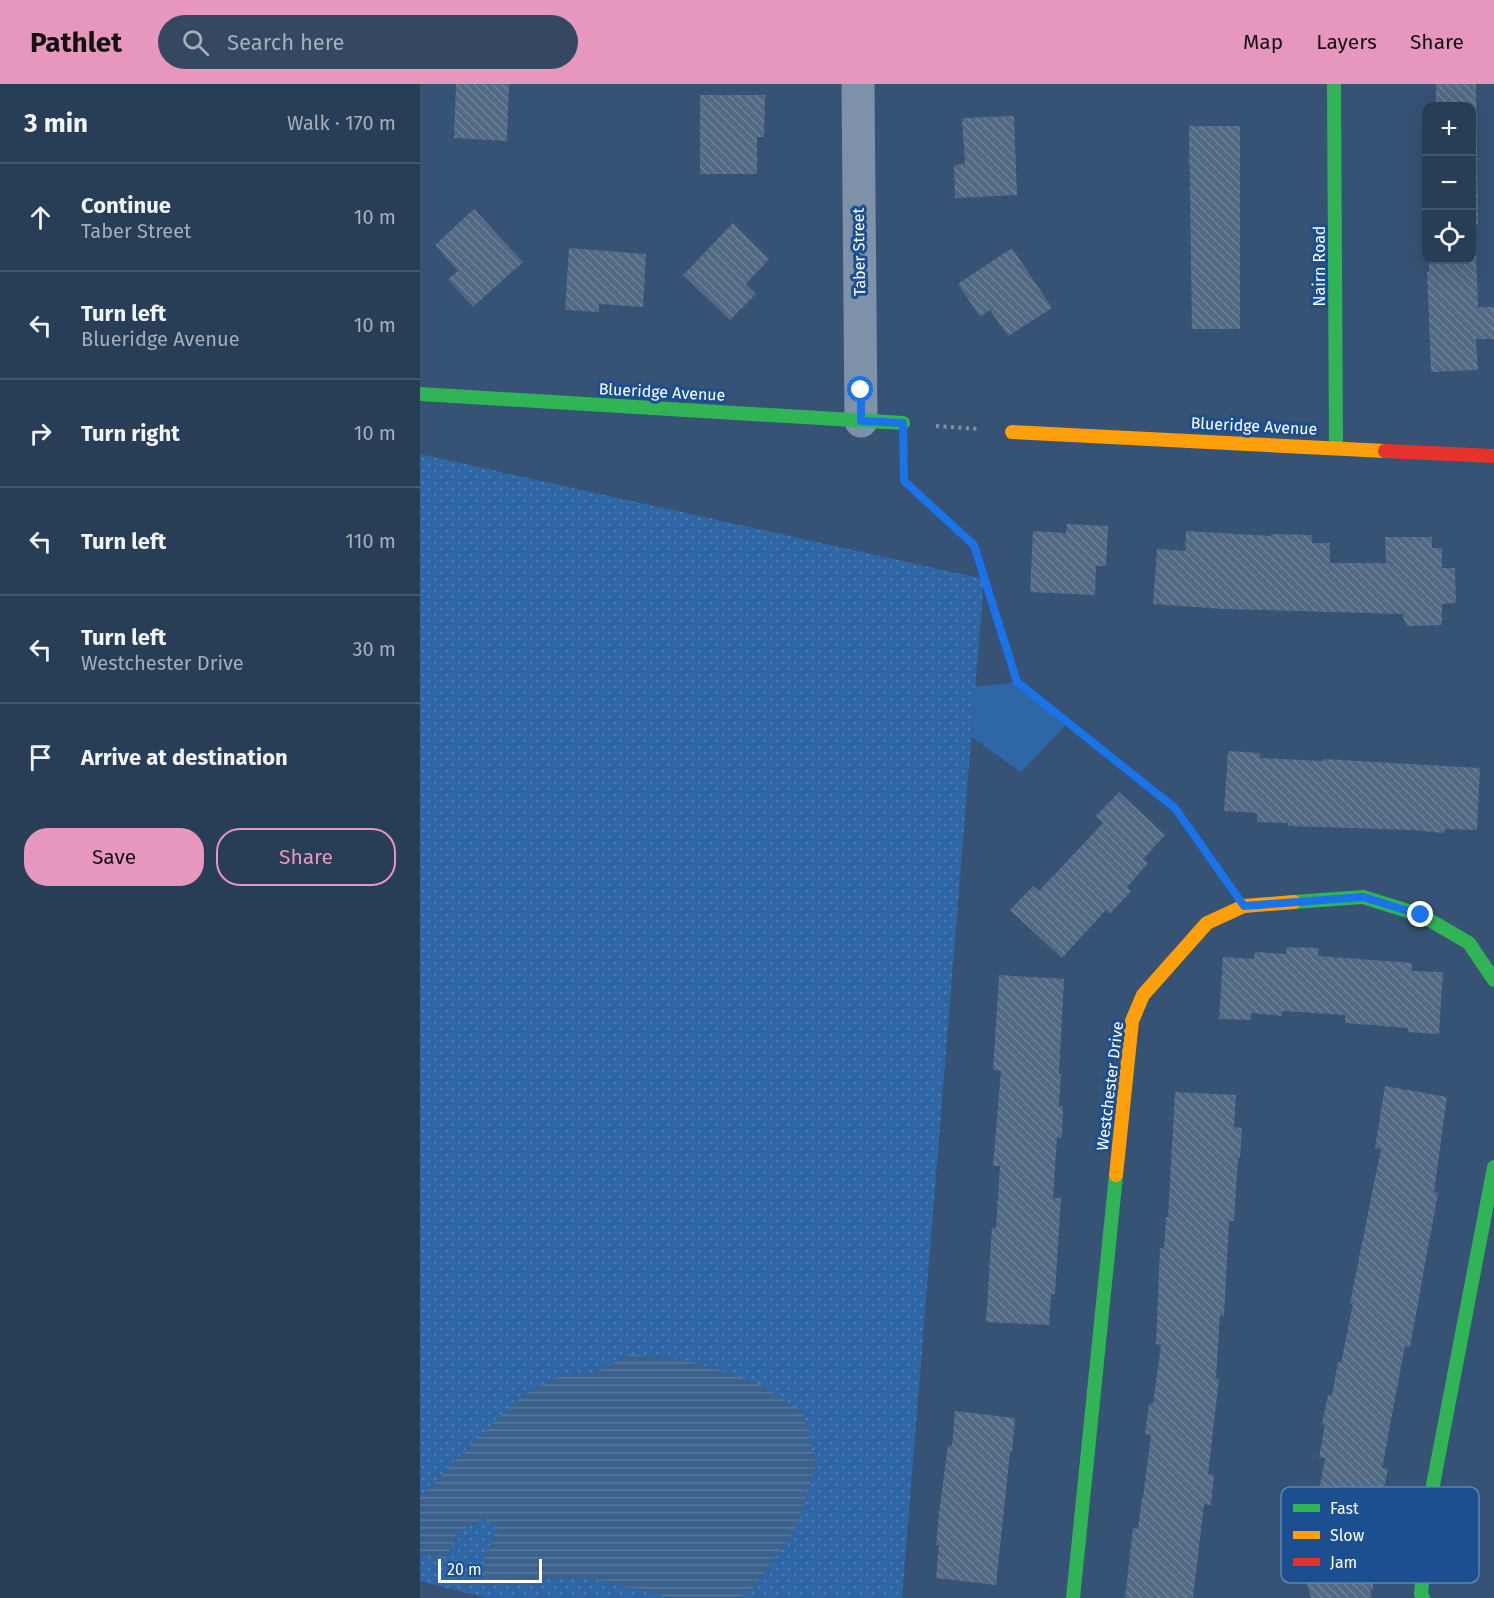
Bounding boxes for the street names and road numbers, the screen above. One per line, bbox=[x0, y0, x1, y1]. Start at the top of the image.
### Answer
street label: Taber Street bbox=[849, 208, 869, 296]
street label: Nairn Road bbox=[1310, 226, 1329, 306]
street label: Blueridge Avenue bbox=[598, 379, 726, 405]
street label: Blueridge Avenue bbox=[1190, 413, 1318, 439]
street label: Westchester Drive bbox=[1093, 1020, 1127, 1152]

